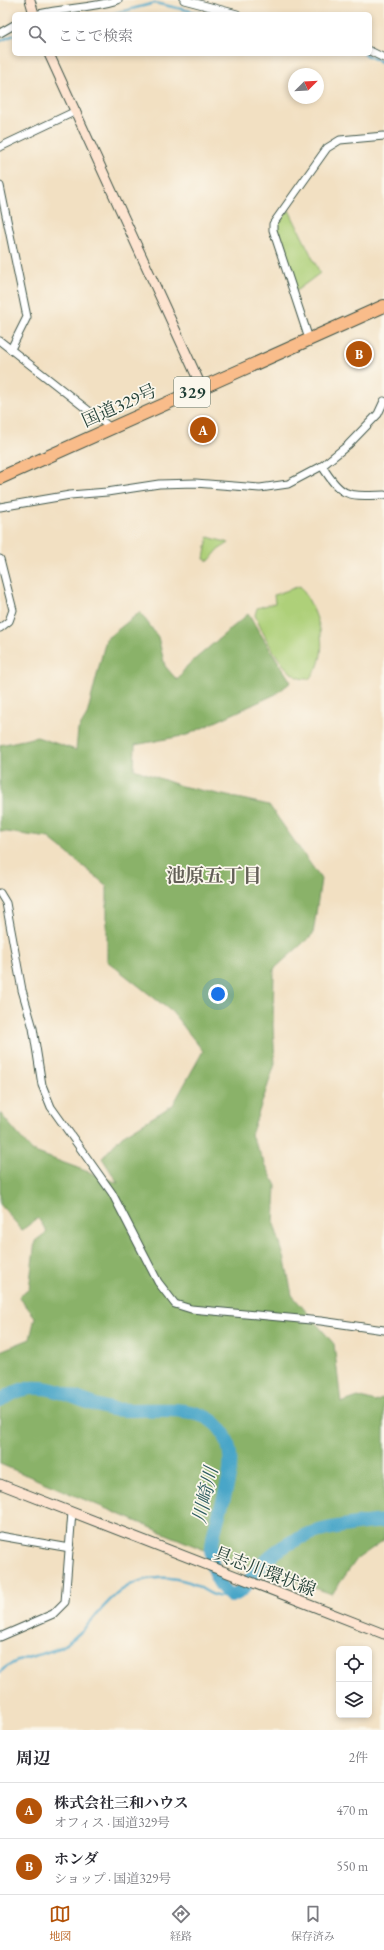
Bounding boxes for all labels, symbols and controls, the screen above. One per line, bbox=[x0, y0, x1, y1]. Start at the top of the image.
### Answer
search box bbox=[12, 12, 372, 56]
icon: search bbox=[26, 23, 48, 45]
text: ここで検索 bbox=[58, 26, 133, 45]
north arrow bbox=[288, 68, 324, 104]
pin: B bbox=[346, 339, 372, 369]
road number: 329 bbox=[174, 377, 210, 407]
street label: 国道329号 bbox=[78, 378, 160, 432]
pin: A bbox=[190, 415, 216, 445]
district label: 池原五丁目 bbox=[166, 863, 262, 888]
your location bbox=[208, 984, 228, 1004]
water label: 川崎川 bbox=[186, 1462, 224, 1526]
street label: 具志川環状線 bbox=[210, 1541, 320, 1601]
map controls bbox=[336, 1646, 372, 1718]
button: locate bbox=[336, 1646, 372, 1682]
button: layers bbox=[336, 1682, 372, 1718]
text: 周辺 bbox=[16, 1747, 50, 1769]
text: 2件 bbox=[349, 1749, 368, 1766]
text: 株式会社三和ハウス bbox=[54, 1793, 189, 1812]
text: A bbox=[24, 1802, 34, 1819]
text: 470 m bbox=[337, 1802, 368, 1819]
text: オフィス · 国道329号 bbox=[54, 1814, 170, 1831]
text: ホンダ bbox=[54, 1849, 98, 1868]
text: B bbox=[25, 1858, 33, 1875]
text: 550 m bbox=[337, 1858, 368, 1875]
text: ショップ · 国道329号 bbox=[54, 1870, 171, 1887]
tab: 地図 bbox=[49, 1903, 71, 1943]
tab: 経路 bbox=[170, 1903, 192, 1943]
tab: 保存済み bbox=[291, 1903, 335, 1943]

